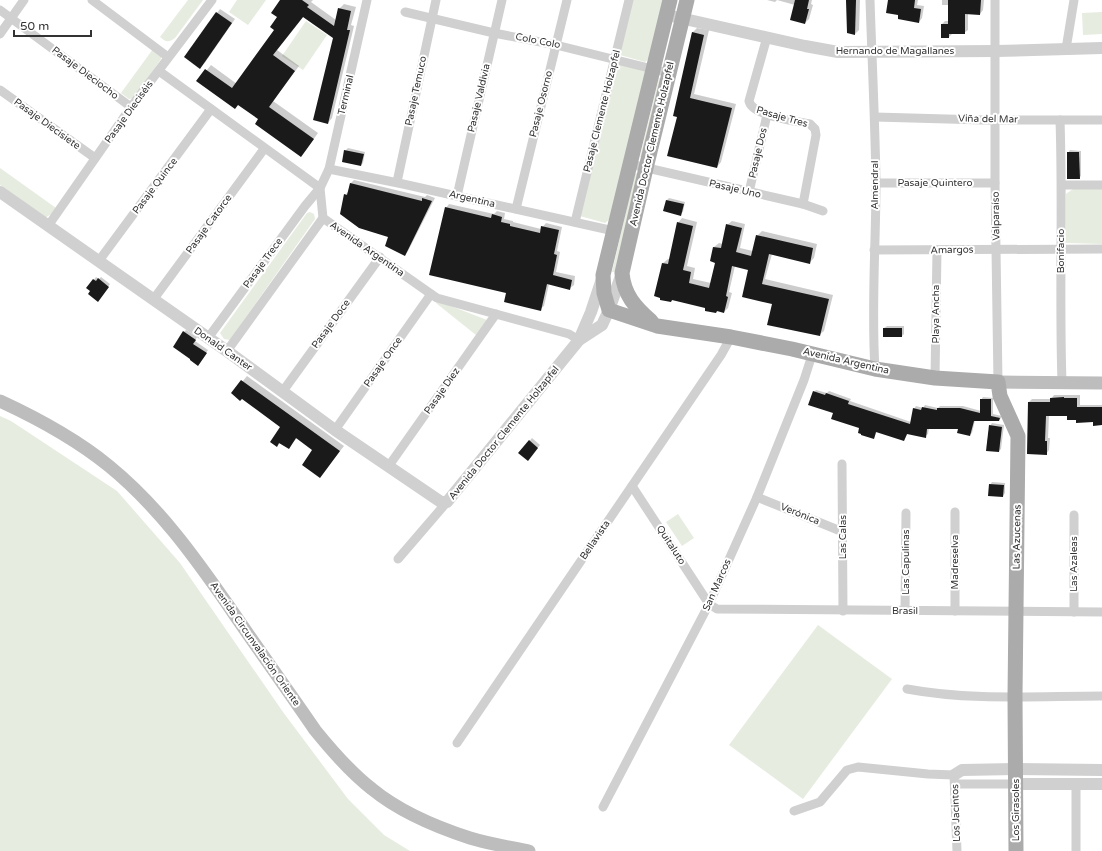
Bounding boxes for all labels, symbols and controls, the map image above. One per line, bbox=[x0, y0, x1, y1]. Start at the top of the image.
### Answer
scale bar bbox=[14, 12, 91, 38]
text: 50 m bbox=[20, 19, 49, 33]
street label: Colo Colo bbox=[515, 31, 561, 51]
street label: Pasaje Dieciocho bbox=[49, 44, 121, 102]
street label: Hernando de Magallanes bbox=[836, 45, 955, 57]
street label: Pasaje Clemente Holzapfel bbox=[581, 49, 623, 173]
street label: Pasaje Temuco bbox=[403, 55, 429, 127]
street label: Avenida Doctor Clemente Holzapfel bbox=[627, 61, 677, 227]
street label: Pasaje Valdivia bbox=[465, 63, 493, 133]
street label: Pasaje Osorno bbox=[527, 69, 555, 139]
street label: Terminal bbox=[336, 74, 356, 116]
street label: Pasaje Dieciséis bbox=[102, 78, 156, 146]
street label: Pasaje Diecisiete bbox=[11, 96, 83, 152]
street label: Pasaje Tres bbox=[755, 104, 809, 130]
street label: Viña del Mar bbox=[958, 112, 1018, 126]
street label: Pasaje Dos bbox=[746, 126, 770, 179]
street label: Pasaje Quince bbox=[130, 155, 180, 216]
street label: Almendral bbox=[869, 160, 881, 210]
street label: Pasaje Uno bbox=[708, 177, 762, 201]
street label: Pasaje Quintero bbox=[897, 177, 973, 189]
street label: Argentina bbox=[448, 188, 496, 210]
street label: Valparaíso bbox=[990, 191, 1002, 241]
street label: Pasaje Catorce bbox=[184, 192, 235, 256]
street label: Avenida Argentina bbox=[327, 219, 407, 279]
street label: Bonifacio bbox=[1055, 229, 1067, 273]
street label: Pasaje Trece bbox=[241, 235, 285, 290]
street label: Amargos bbox=[930, 244, 974, 256]
street label: Playa Ancha bbox=[930, 285, 942, 343]
street label: Pasaje Doce bbox=[309, 297, 353, 351]
street label: Donald Canter bbox=[192, 324, 255, 374]
street label: Pasaje Once bbox=[361, 334, 405, 389]
street label: Avenida Argentina bbox=[802, 345, 890, 377]
street label: Avenida Doctor Clemente Holzapfel bbox=[446, 364, 562, 502]
street label: Pasaje Diez bbox=[422, 365, 462, 416]
street label: Verónica bbox=[779, 501, 821, 527]
street label: Las Azucenas bbox=[1010, 504, 1024, 569]
street label: Las Calas bbox=[837, 515, 849, 559]
street label: Bellavista bbox=[577, 518, 613, 562]
street label: Quitaluto bbox=[654, 523, 688, 567]
street label: Las Capulinas bbox=[900, 529, 912, 595]
street label: Madreselva bbox=[949, 535, 961, 589]
street label: Las Azaleas bbox=[1068, 536, 1080, 592]
street label: San Marcos bbox=[700, 557, 734, 613]
street label: Avenida Circunvalación Oriente bbox=[207, 580, 303, 709]
street label: Brasil bbox=[892, 605, 918, 617]
street label: Los Girasoles bbox=[1010, 779, 1022, 841]
street label: Los Jacintos bbox=[949, 784, 963, 842]

